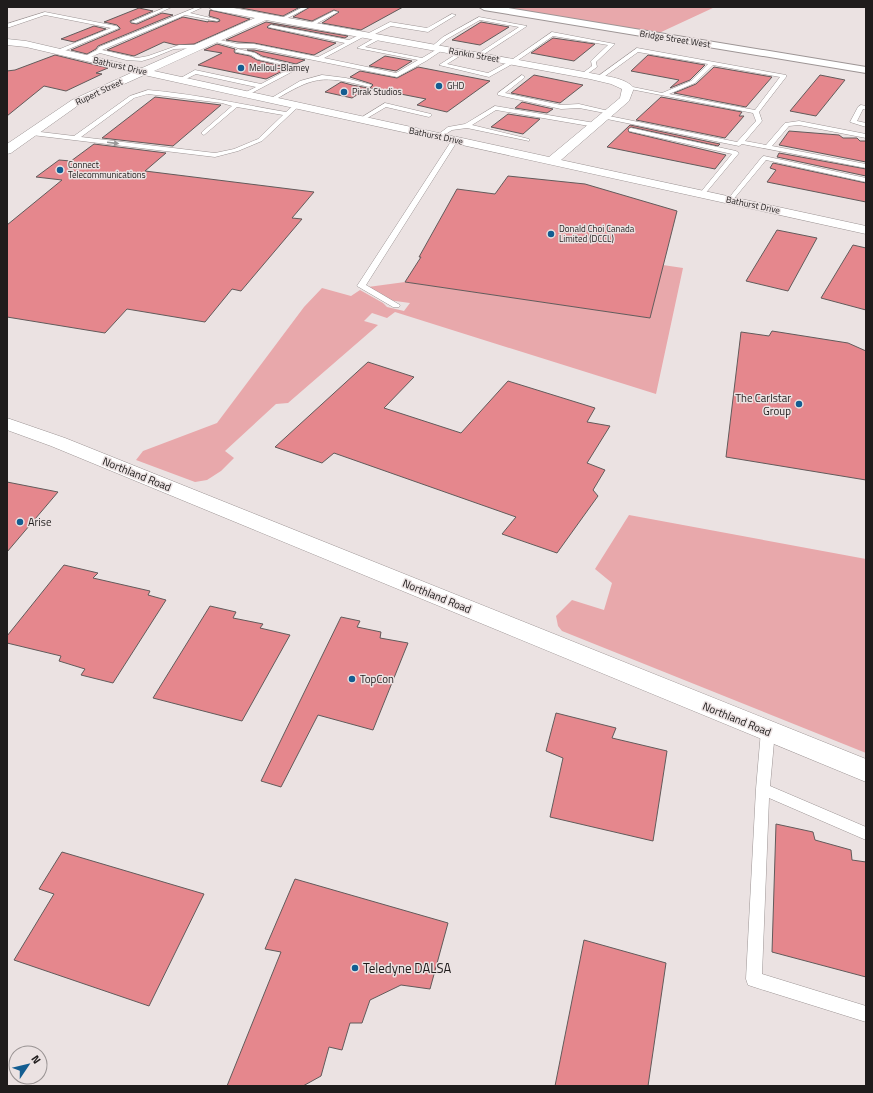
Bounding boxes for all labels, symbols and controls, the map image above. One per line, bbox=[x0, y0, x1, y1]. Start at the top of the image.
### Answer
street label: Bridge Street West bbox=[639, 26, 712, 51]
street label: Rankin Street bbox=[448, 44, 501, 65]
street label: Bathurst Drive bbox=[92, 53, 149, 78]
place label: Melloul-Blamey bbox=[249, 61, 310, 74]
marker: Melloul-Blamey bbox=[236, 63, 246, 73]
street label: Rupert Street bbox=[73, 75, 125, 108]
place label: GHD bbox=[447, 79, 465, 92]
marker: GHD bbox=[434, 81, 444, 91]
place label: Pirak Studios bbox=[352, 85, 402, 98]
marker: Pirak Studios bbox=[339, 87, 349, 97]
street label: Bathurst Drive bbox=[408, 123, 465, 148]
one-way arrow bbox=[107, 140, 120, 146]
place label: Connect Telecommunications bbox=[68, 158, 146, 181]
marker: Connect Telecommunications bbox=[55, 165, 65, 175]
street label: Bathurst Drive bbox=[725, 192, 782, 217]
place label: Donald Choi Canada Limited (DCCL) bbox=[559, 222, 635, 245]
marker: Donald Choi Canada Limited (DCCL) bbox=[546, 229, 556, 239]
place label: The Carlstar Group bbox=[735, 390, 791, 419]
marker: The Carlstar Group bbox=[794, 399, 804, 409]
street label: Northland Road bbox=[100, 453, 174, 495]
place label: Arise bbox=[28, 514, 52, 530]
marker: Arise bbox=[15, 517, 25, 527]
street label: Northland Road bbox=[400, 575, 474, 617]
place label: TopCon bbox=[360, 671, 394, 687]
marker: TopCon bbox=[347, 674, 357, 684]
street label: Northland Road bbox=[700, 698, 774, 740]
place label: Teledyne DALSA bbox=[363, 958, 451, 978]
marker: Teledyne DALSA bbox=[350, 963, 360, 973]
north arrow bbox=[8, 1045, 48, 1085]
text: N bbox=[27, 1052, 45, 1067]

